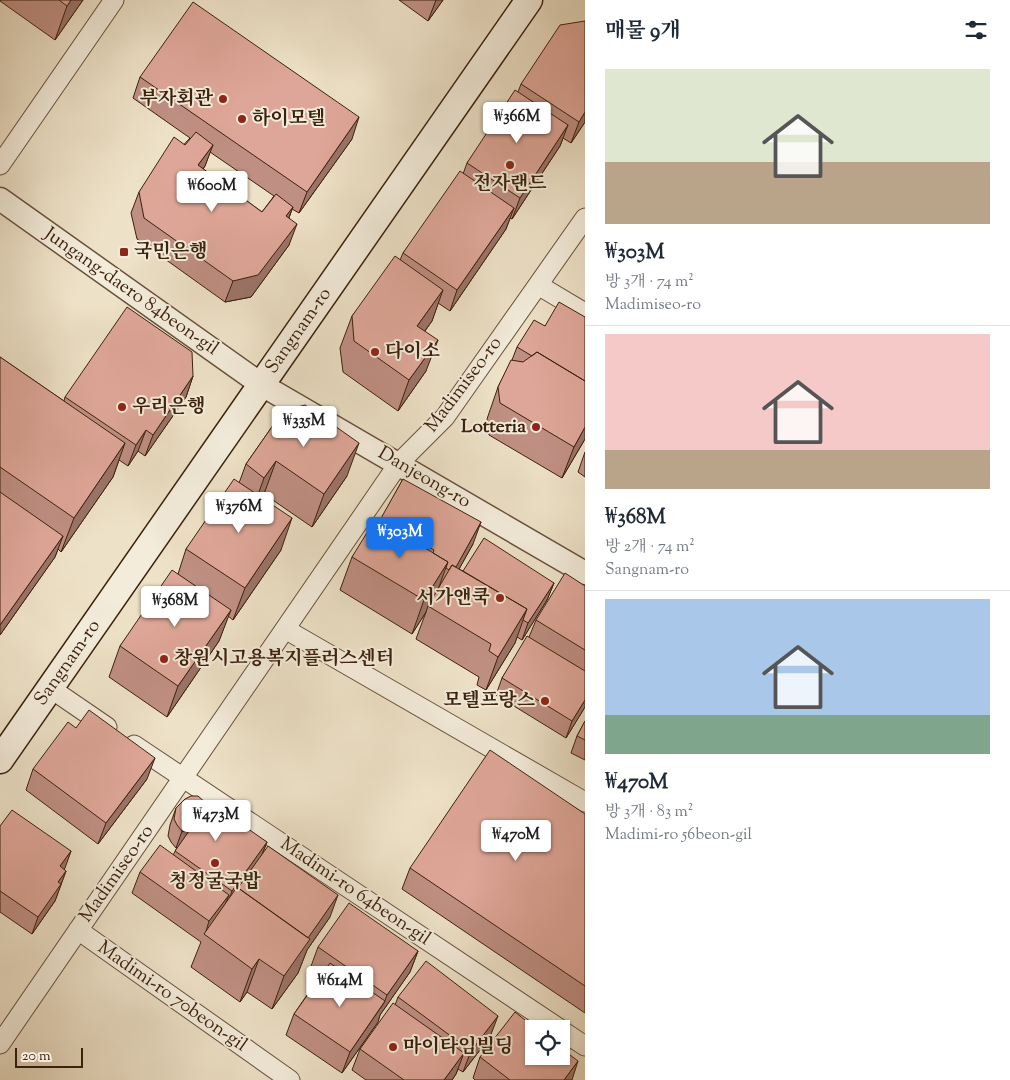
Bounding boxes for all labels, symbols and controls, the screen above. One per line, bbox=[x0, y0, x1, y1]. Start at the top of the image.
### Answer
icon: filters bbox=[962, 16, 990, 44]
text: 매물 9개 bbox=[605, 17, 681, 47]
place label: 부자회관 bbox=[140, 86, 214, 113]
marker: 부자회관 bbox=[217, 93, 229, 105]
icon: home bbox=[753, 101, 843, 191]
pin: ₩366M bbox=[482, 102, 552, 144]
place label: 하이모텔 bbox=[252, 106, 325, 133]
text: ₩366M bbox=[494, 106, 540, 129]
marker: 하이모텔 bbox=[236, 113, 248, 125]
marker: 전자랜드 bbox=[504, 159, 516, 171]
pin: ₩600M bbox=[177, 170, 247, 213]
place label: 전자랜드 bbox=[473, 171, 547, 198]
text: ₩600M bbox=[188, 175, 236, 198]
street label: Jungang-daero 84beon-gil bbox=[37, 221, 224, 363]
text: ₩303M bbox=[605, 238, 665, 268]
place label: 국민은행 bbox=[134, 239, 207, 266]
marker: 국민은행 bbox=[118, 246, 130, 258]
text: 방 3개 · 74 m² bbox=[605, 271, 694, 294]
street label: Sangnam-ro bbox=[259, 282, 339, 380]
text: Madimiseo-ro bbox=[605, 294, 701, 317]
street label: Madimiseo-ro bbox=[419, 331, 509, 439]
place label: 다이소 bbox=[385, 339, 440, 366]
marker: 다이소 bbox=[369, 346, 381, 358]
icon: home bbox=[753, 367, 843, 457]
place label: 우리은행 bbox=[132, 394, 205, 421]
marker: 우리은행 bbox=[116, 401, 128, 413]
pin: ₩335M bbox=[269, 406, 339, 448]
text: ₩335M bbox=[283, 410, 325, 433]
place label: Lotteria bbox=[461, 414, 526, 441]
marker: Lotteria bbox=[530, 421, 542, 433]
street label: Danjeong-ro bbox=[372, 440, 476, 516]
pin: ₩376M bbox=[204, 492, 274, 534]
text: ₩376M bbox=[216, 496, 262, 519]
text: ₩368M bbox=[605, 503, 666, 533]
pin: ₩303M bbox=[365, 516, 435, 559]
text: ₩303M bbox=[377, 521, 423, 544]
text: 방 2개 · 74 m² bbox=[605, 536, 695, 559]
text: Sangnam-ro bbox=[605, 559, 689, 582]
place label: 서가앤쿡 bbox=[417, 585, 490, 612]
pin: ₩368M bbox=[140, 586, 210, 628]
text: ₩368M bbox=[152, 590, 198, 613]
marker: 서가앤쿡 bbox=[494, 592, 506, 604]
street label: Sangnam-ro bbox=[28, 614, 108, 712]
icon: home bbox=[753, 632, 843, 722]
place label: 창원시고용복지플러스센터 bbox=[174, 646, 394, 673]
marker: 창원시고용복지플러스센터 bbox=[158, 653, 170, 665]
place label: 모텔프랑스 bbox=[443, 688, 536, 715]
marker: 모텔프랑스 bbox=[539, 695, 551, 707]
text: ₩470M bbox=[605, 768, 668, 798]
pin: ₩473M bbox=[181, 800, 251, 842]
text: 방 3개 · 83 m² bbox=[605, 801, 693, 824]
text: ₩473M bbox=[193, 804, 239, 827]
street label: Madimiseo-ro bbox=[73, 820, 161, 928]
pin: ₩470M bbox=[481, 820, 551, 862]
text: ₩470M bbox=[492, 824, 540, 847]
text: Madimi-ro 56beon-gil bbox=[605, 824, 752, 847]
street label: Madimi-ro 64beon-gil bbox=[274, 831, 436, 953]
marker: 청정굴국밥 bbox=[209, 857, 221, 869]
place label: 청정굴국밥 bbox=[169, 869, 262, 896]
street label: Madimi-ro 70beon-gil bbox=[92, 935, 252, 1059]
pin: ₩614M bbox=[305, 966, 375, 1008]
text: ₩614M bbox=[317, 970, 363, 993]
map controls bbox=[525, 1020, 570, 1065]
button: locate bbox=[525, 1020, 570, 1065]
place label: 마이타임빌딩 bbox=[403, 1034, 513, 1061]
marker: 마이타임빌딩 bbox=[387, 1041, 399, 1053]
scale bar bbox=[15, 1045, 82, 1068]
text: 20 m bbox=[22, 1047, 51, 1067]

